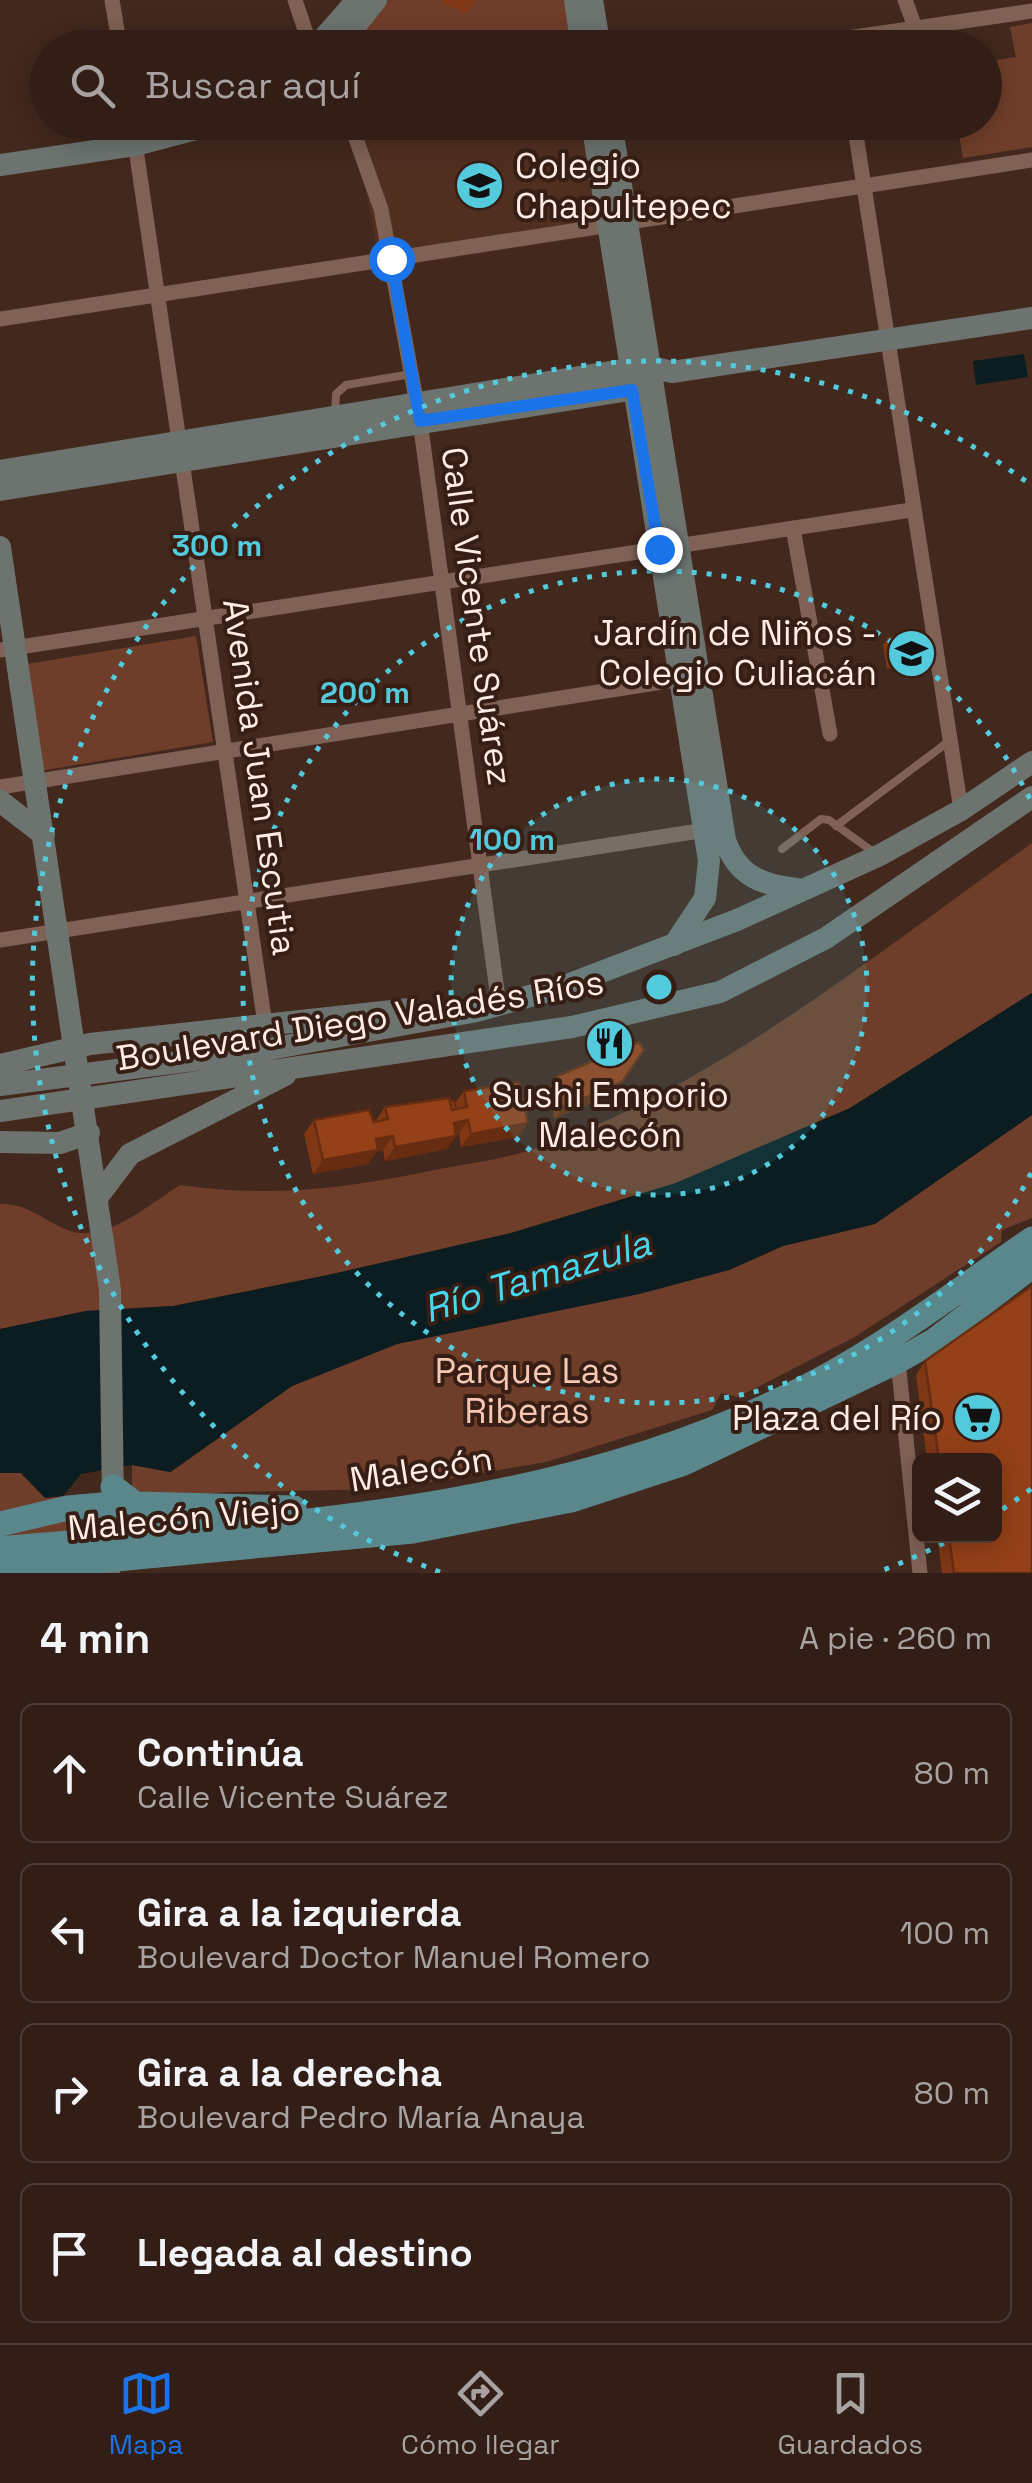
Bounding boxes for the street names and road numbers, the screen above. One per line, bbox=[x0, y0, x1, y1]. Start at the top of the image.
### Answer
street label: Calle Vicente Suárez bbox=[431, 444, 523, 788]
street label: Avenida Juan Escutia bbox=[213, 596, 307, 958]
street label: Boulevard Diego Valadés Ríos bbox=[113, 960, 607, 1080]
street label: Malecón bbox=[347, 1436, 495, 1502]
street label: Malecón Viejo bbox=[66, 1486, 302, 1550]

